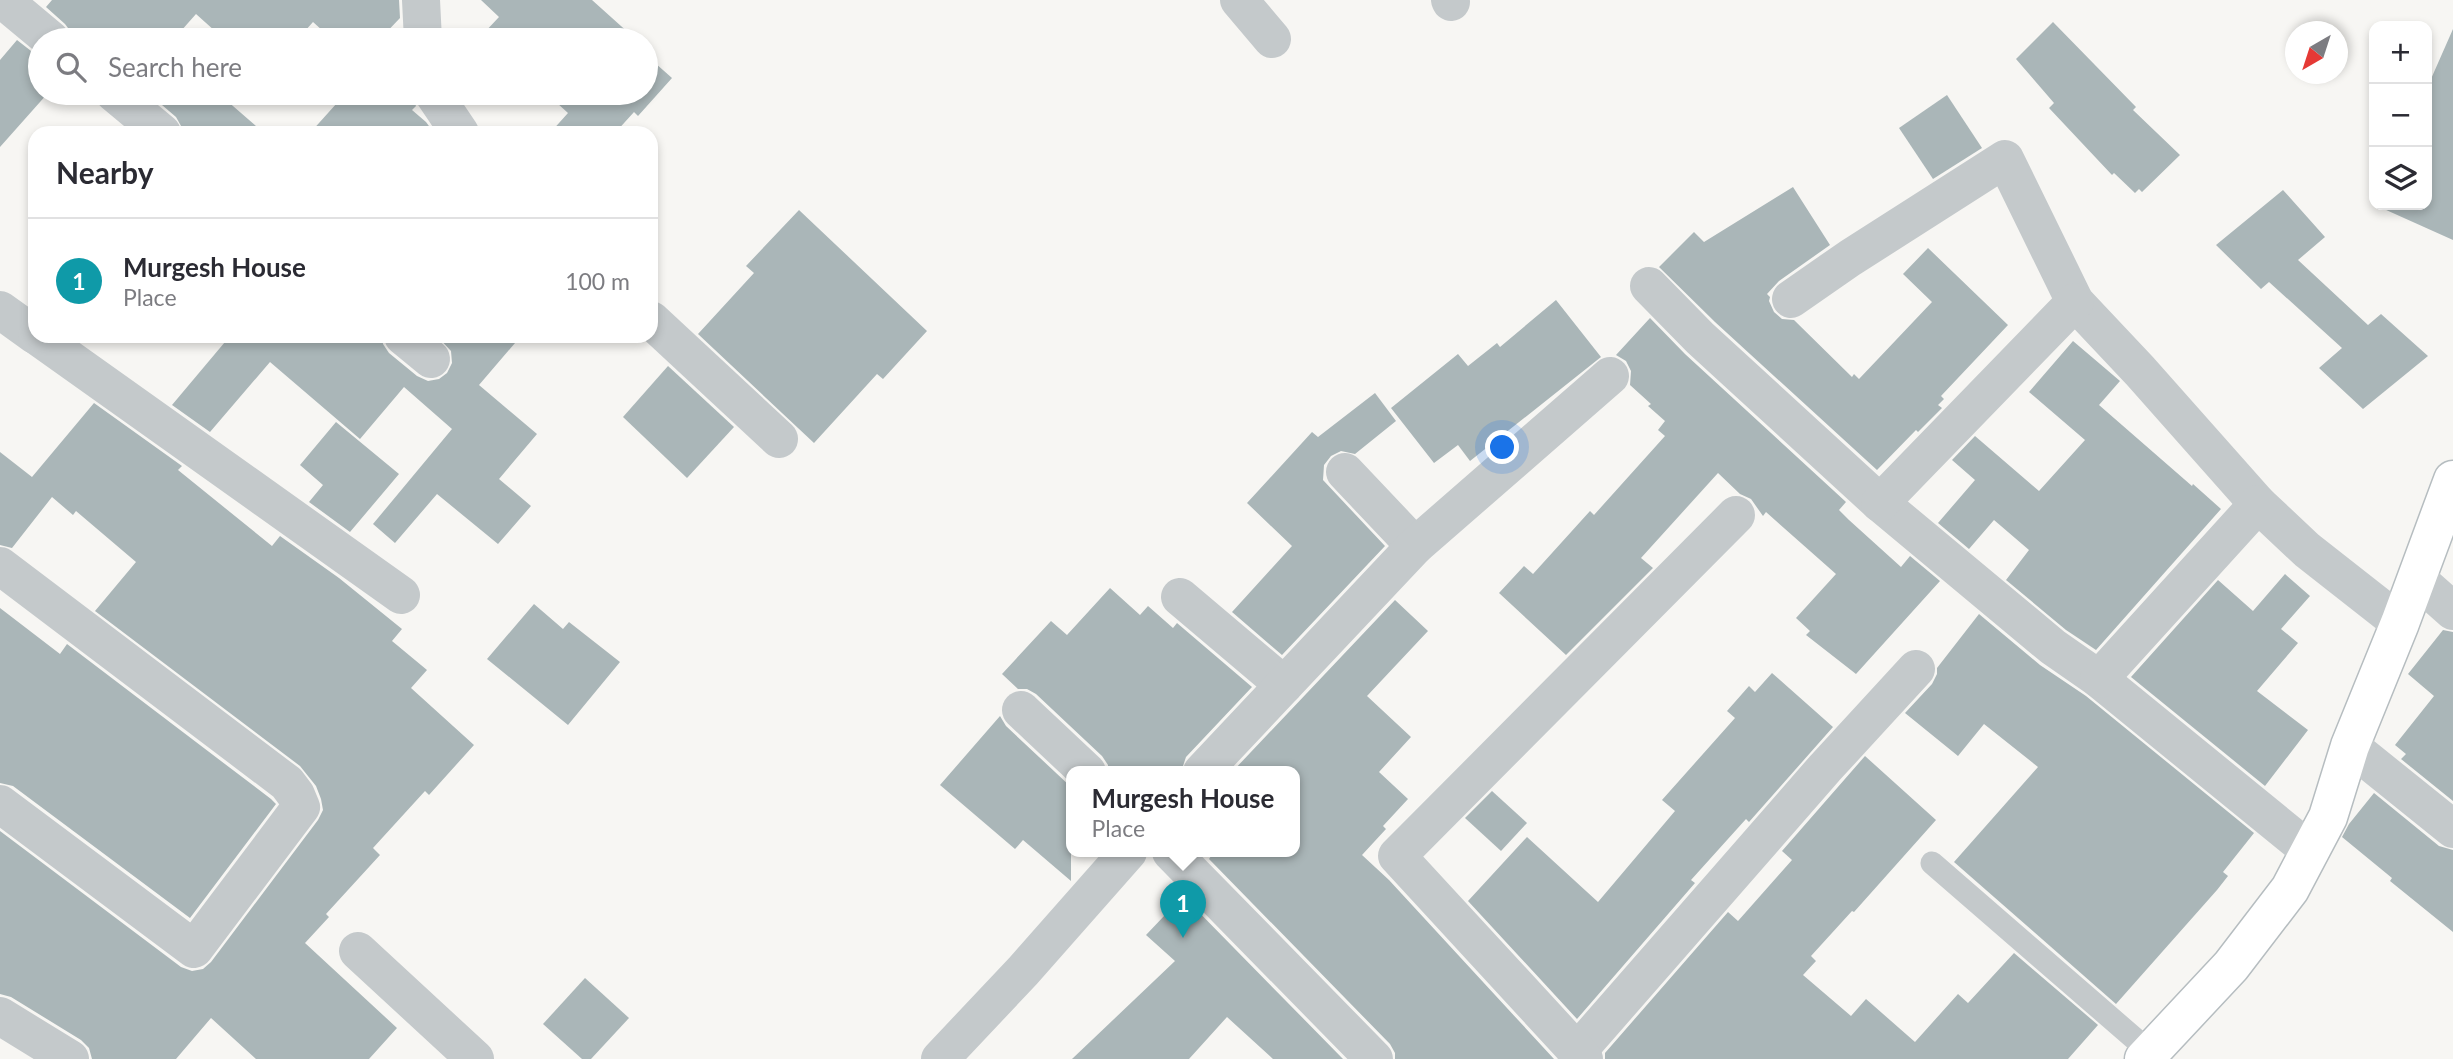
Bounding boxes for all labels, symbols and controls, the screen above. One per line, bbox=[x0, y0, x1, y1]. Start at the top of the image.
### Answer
north arrow bbox=[2285, 21, 2348, 84]
map controls bbox=[2369, 21, 2432, 210]
button: + bbox=[2369, 21, 2432, 84]
search box bbox=[28, 28, 658, 105]
icon: search bbox=[52, 48, 90, 86]
text: Search here bbox=[108, 51, 242, 83]
button: − bbox=[2369, 84, 2432, 147]
button: layers bbox=[2369, 147, 2432, 210]
text: Nearby bbox=[56, 154, 154, 190]
text: Murgesh House bbox=[123, 251, 306, 283]
text: 1 bbox=[72, 267, 86, 295]
text: 100 m bbox=[565, 267, 630, 295]
text: Place bbox=[123, 283, 177, 311]
your location bbox=[1485, 430, 1519, 464]
popup bbox=[1066, 766, 1300, 857]
text: Murgesh House bbox=[1092, 782, 1274, 814]
text: Place bbox=[1092, 814, 1145, 842]
pin: 1 bbox=[1160, 880, 1206, 938]

